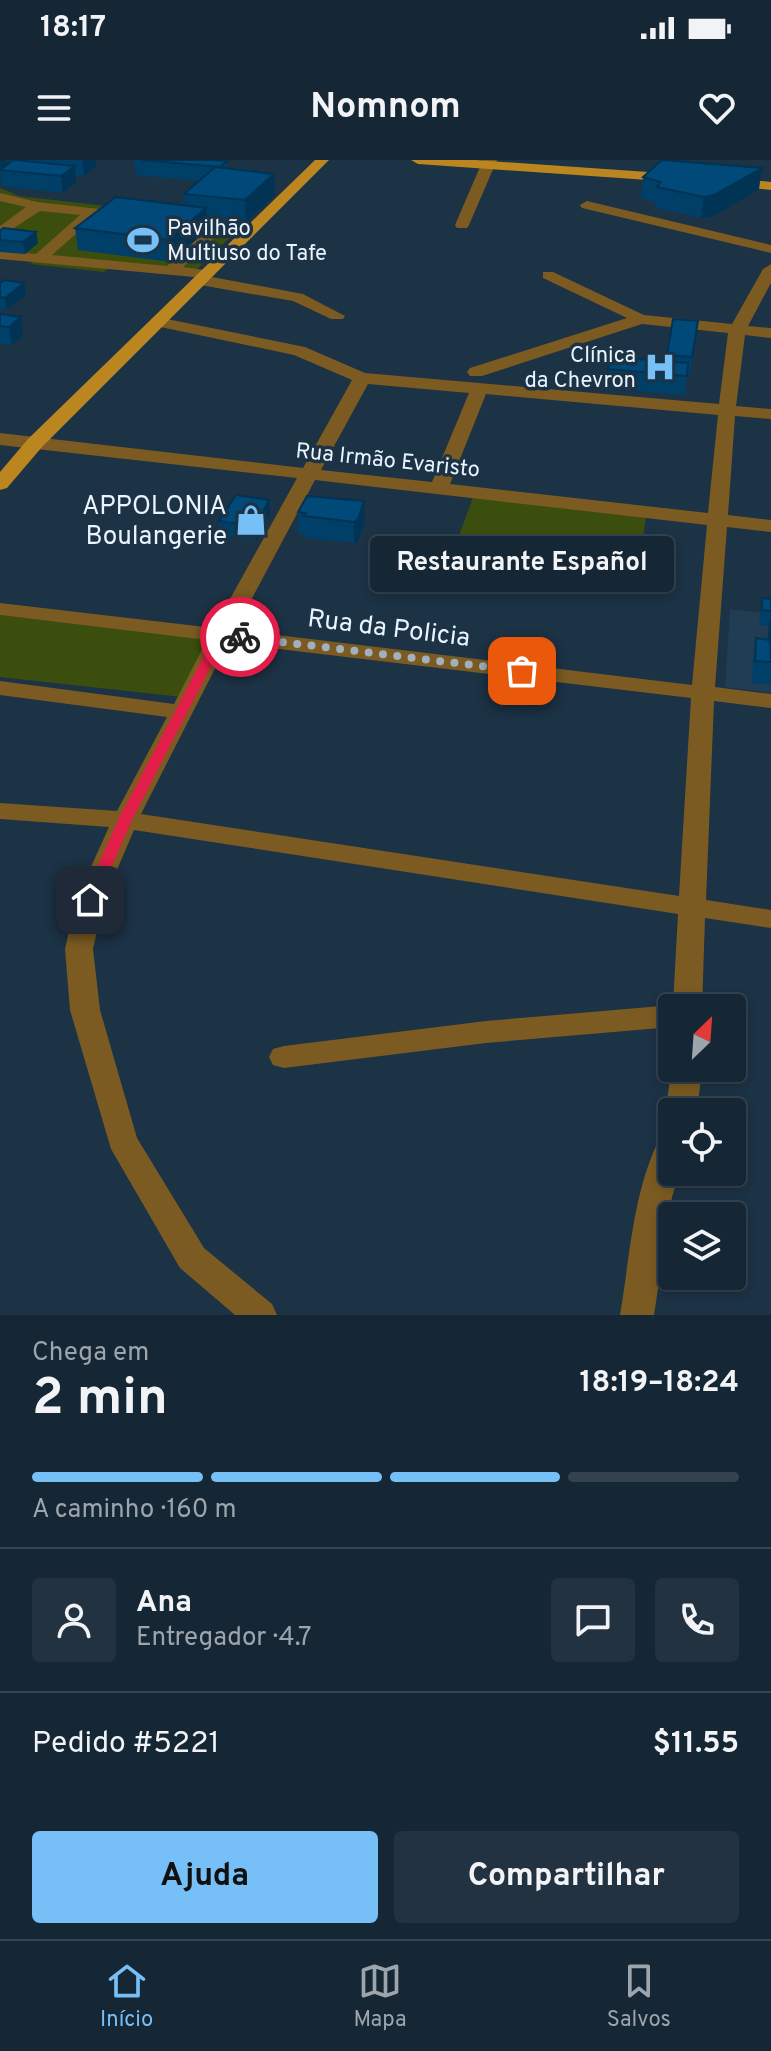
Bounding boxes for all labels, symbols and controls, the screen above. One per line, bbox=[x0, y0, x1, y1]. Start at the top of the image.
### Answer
text: 18:17 bbox=[40, 10, 106, 47]
text: Nomnom bbox=[310, 85, 461, 131]
icon: menu bbox=[32, 86, 76, 130]
icon: heart bbox=[695, 86, 739, 130]
place label: Pavilhão Multiuso do Tafe bbox=[167, 216, 327, 268]
sports icon: Pavilhão Multiuso do Tafe bbox=[126, 223, 160, 257]
place label: Clínica da Chevron bbox=[525, 343, 636, 395]
hospital icon: Clínica da Chevron bbox=[643, 350, 677, 384]
street label: Rua Irmão Evaristo bbox=[294, 438, 481, 485]
place label: APPOLONIA Boulangerie bbox=[82, 491, 227, 554]
shop icon: APPOLONIA Boulangerie bbox=[234, 503, 268, 537]
callout: Restaurante Español bbox=[370, 535, 674, 591]
text: Restaurante Español bbox=[396, 547, 648, 580]
courier bbox=[200, 597, 280, 677]
street label: Rua da Policia bbox=[306, 603, 472, 656]
icon: bike bbox=[218, 615, 262, 659]
pin bbox=[488, 637, 556, 705]
icon: bag bbox=[500, 649, 544, 693]
pin bbox=[56, 866, 124, 934]
icon: home bbox=[68, 878, 112, 922]
north arrow bbox=[658, 994, 746, 1082]
map controls bbox=[658, 994, 746, 1290]
button: locate bbox=[658, 1098, 746, 1186]
button: layers bbox=[658, 1202, 746, 1290]
text: Chega em bbox=[32, 1337, 149, 1370]
text: 18:19–18:24 bbox=[580, 1365, 739, 1402]
text: 2 min bbox=[32, 1367, 168, 1433]
text: A caminho · 160 m bbox=[32, 1494, 237, 1527]
button: person bbox=[32, 1578, 116, 1662]
button: chat bbox=[551, 1578, 635, 1662]
button: phone bbox=[655, 1578, 739, 1662]
text: Ana bbox=[136, 1585, 192, 1622]
text: Entregador · 4.7 bbox=[136, 1622, 312, 1655]
text: Pedido #5221 bbox=[32, 1726, 220, 1763]
text: $11.55 bbox=[653, 1726, 739, 1763]
button: Ajuda bbox=[32, 1831, 378, 1923]
button: Compartilhar bbox=[394, 1831, 739, 1923]
tab: Início bbox=[100, 1959, 153, 2034]
tab: Mapa bbox=[353, 1959, 407, 2034]
tab: Salvos bbox=[607, 1959, 671, 2034]

